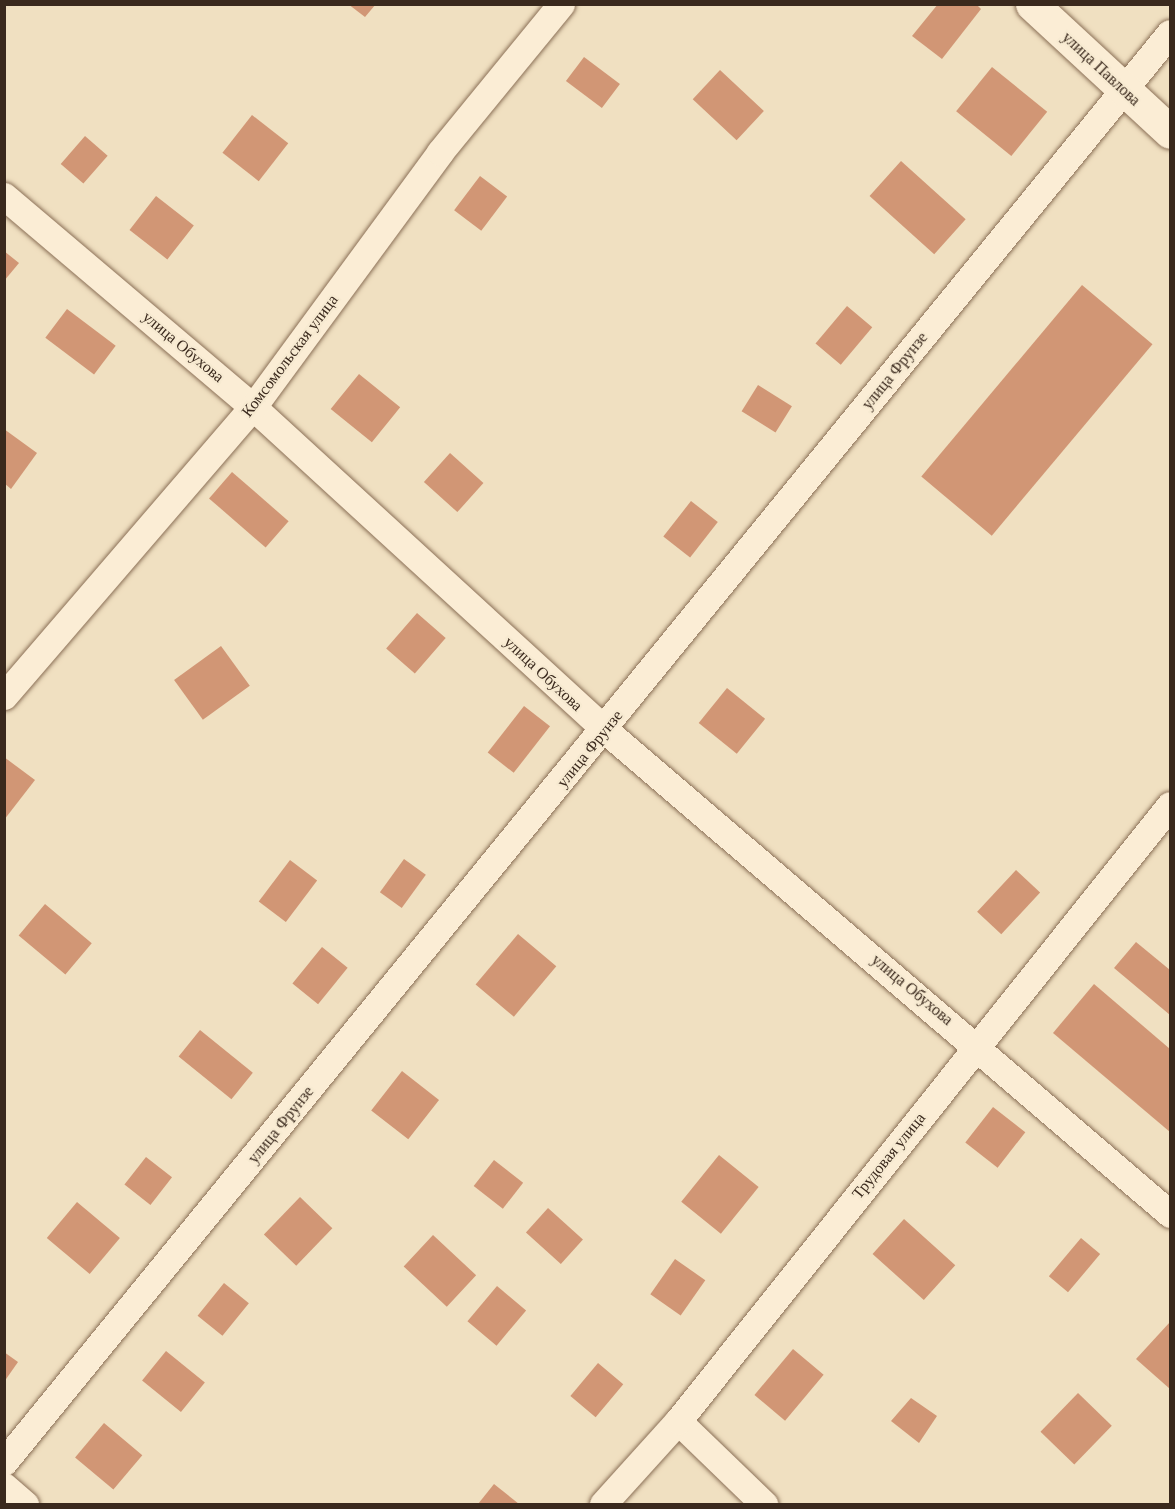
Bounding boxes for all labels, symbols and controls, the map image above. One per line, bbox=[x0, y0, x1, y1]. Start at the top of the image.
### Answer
street label: улица Павлова bbox=[1058, 28, 1144, 110]
street label: Комсомольская улица bbox=[238, 291, 342, 421]
street label: улица Обухова bbox=[138, 307, 228, 387]
street label: улица Фрунзе bbox=[858, 328, 932, 414]
street label: улица Обухова bbox=[500, 633, 586, 715]
street label: улица Фрунзе bbox=[553, 706, 627, 792]
street label: улица Обухова bbox=[867, 950, 957, 1030]
street label: улица Фрунзе bbox=[244, 1082, 318, 1168]
street label: Трудовая улица bbox=[848, 1109, 930, 1203]

